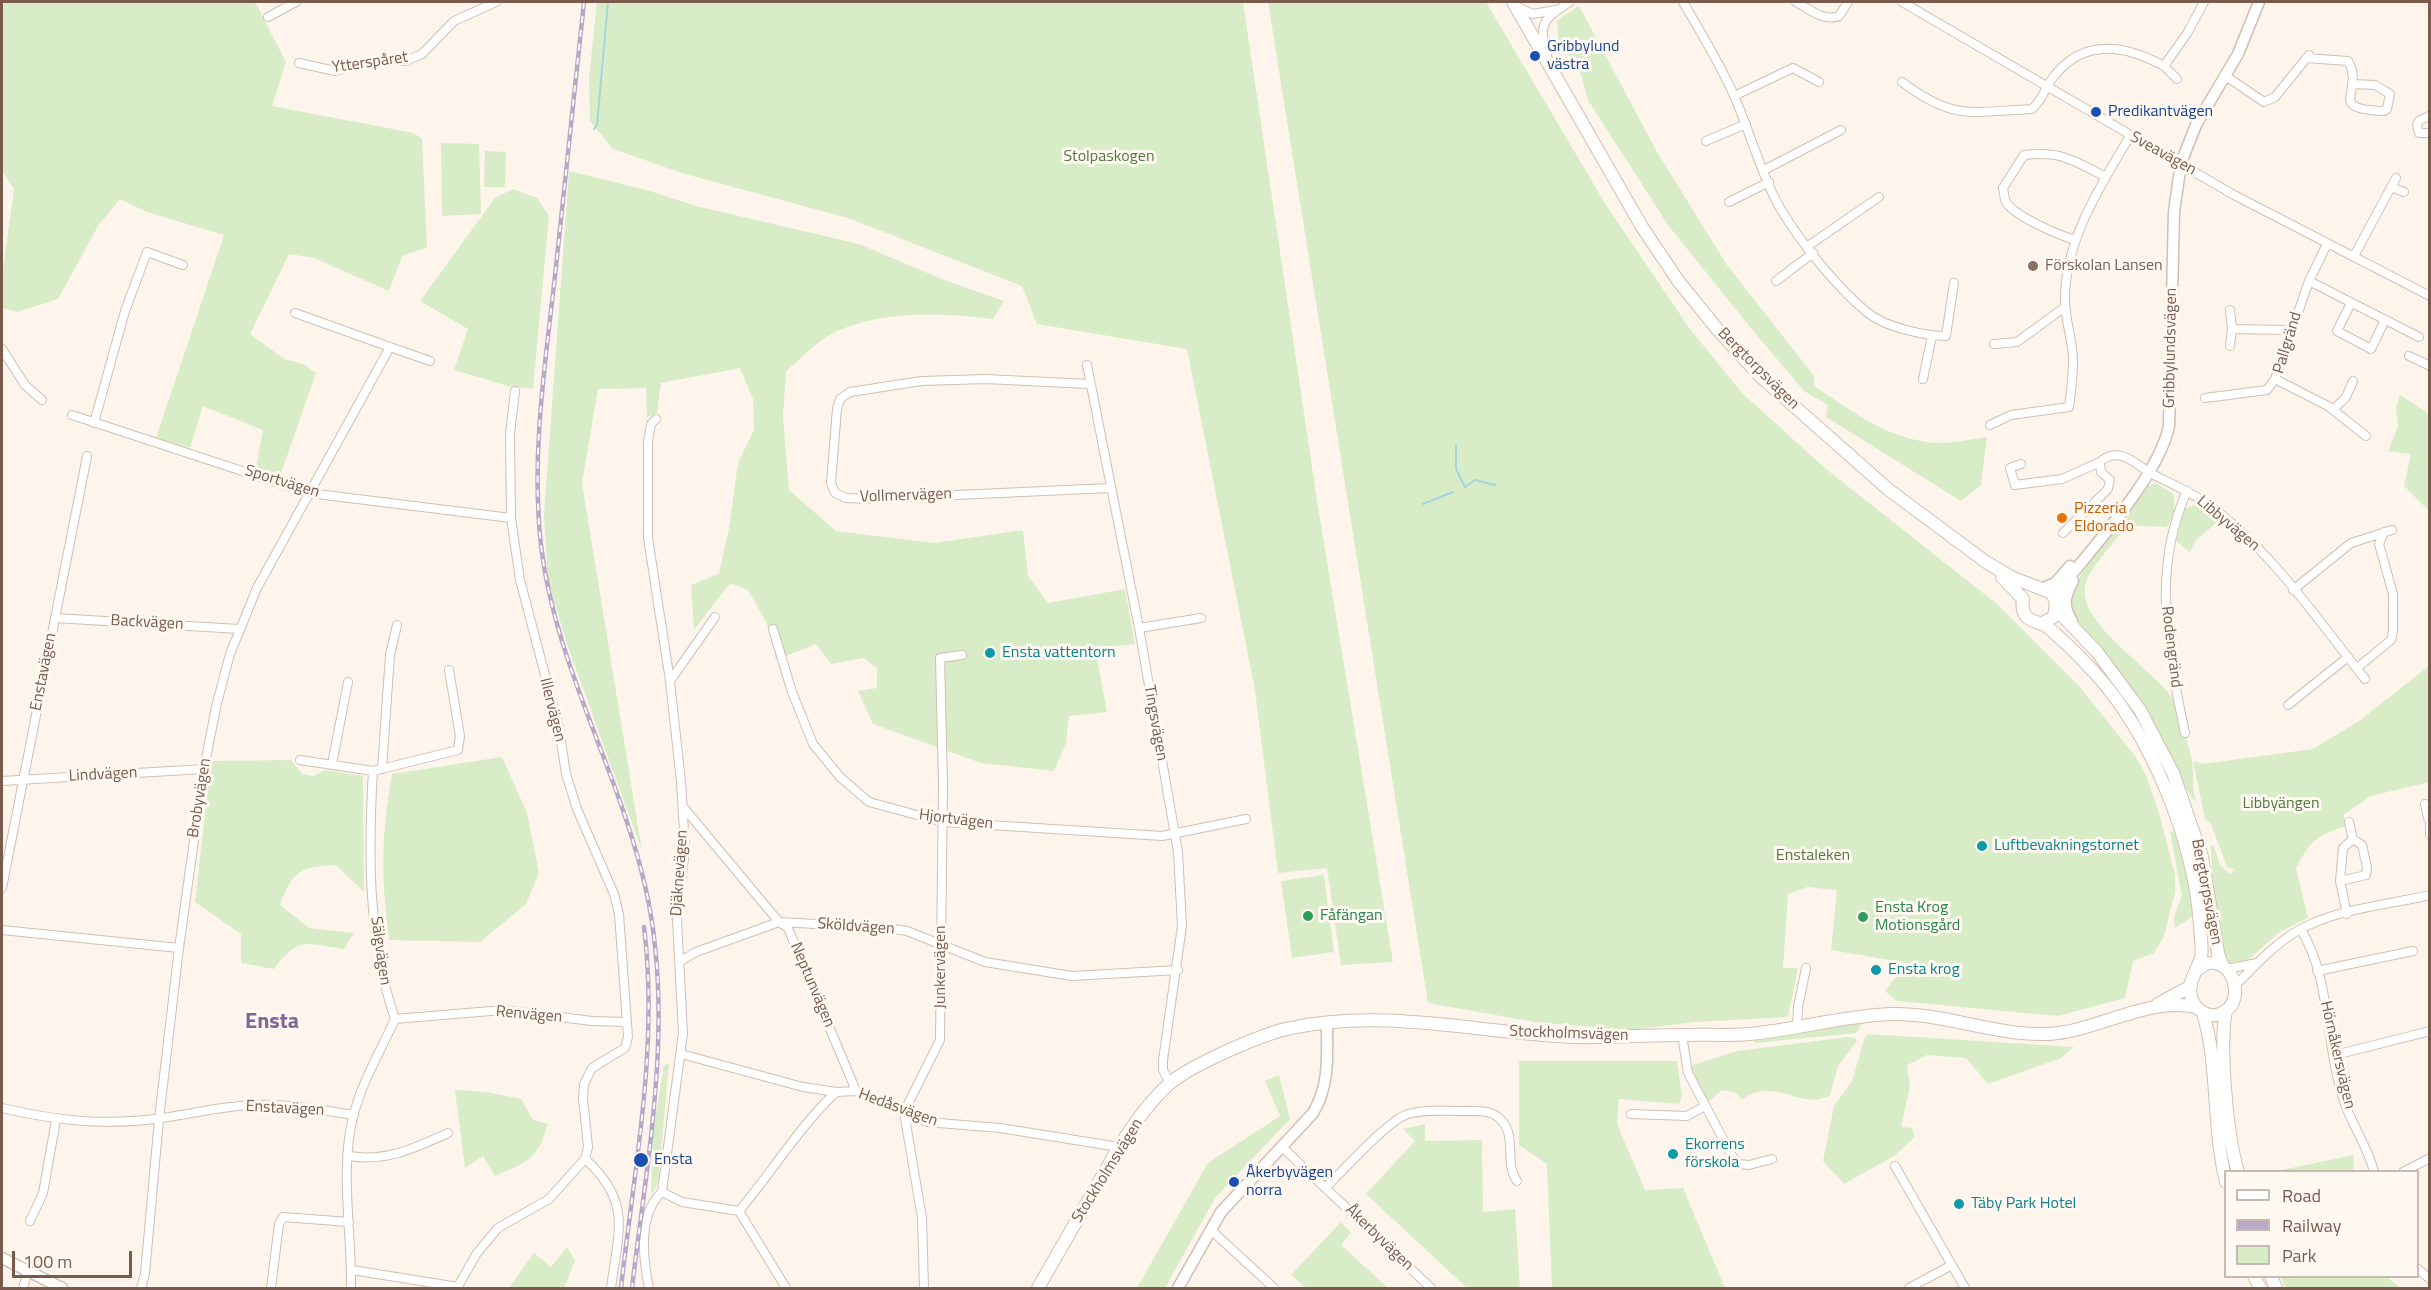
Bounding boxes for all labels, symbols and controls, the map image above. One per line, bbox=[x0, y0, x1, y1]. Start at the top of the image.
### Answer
place label: Gribbylund västra bbox=[1547, 37, 1620, 75]
street label: Ytterspåret bbox=[331, 48, 409, 78]
marker: Gribbylund västra bbox=[1528, 49, 1542, 63]
place label: Predikantvägen bbox=[2108, 102, 2213, 122]
marker: Predikantvägen bbox=[2089, 105, 2103, 119]
street label: Sveavägen bbox=[2127, 128, 2199, 180]
park label: Stolpaskogen bbox=[1064, 147, 1154, 167]
place label: Förskolan Lansen bbox=[2045, 256, 2163, 276]
marker: Förskolan Lansen bbox=[2026, 259, 2040, 273]
street label: Gribbylundsvägen bbox=[2160, 288, 2182, 408]
street label: Pallgränd bbox=[2270, 310, 2306, 376]
street label: Bergtorpsvägen bbox=[1713, 324, 1803, 414]
street label: Sportvägen bbox=[242, 462, 322, 502]
street label: Vollmervägen bbox=[860, 485, 952, 507]
street label: Libbyvägen bbox=[2193, 492, 2263, 556]
place label: Pizzeria Eldorado bbox=[2074, 499, 2134, 537]
marker: Pizzeria Eldorado bbox=[2055, 511, 2069, 525]
street label: Rodengränd bbox=[2156, 605, 2186, 689]
street label: Backvägen bbox=[110, 612, 184, 634]
street label: Enstavägen bbox=[27, 631, 61, 713]
place label: Ensta vattentorn bbox=[1002, 643, 1116, 663]
marker: Ensta vattentorn bbox=[983, 646, 997, 660]
street label: Illervägen bbox=[535, 676, 569, 744]
street label: Tingsvägen bbox=[1139, 684, 1171, 762]
street label: Brobyvägen bbox=[184, 757, 216, 839]
street label: Lindvägen bbox=[68, 764, 138, 786]
park label: Libbyängen bbox=[2243, 794, 2319, 814]
street label: Hjortvägen bbox=[918, 806, 994, 834]
street label: Djäknevägen bbox=[667, 829, 693, 917]
place label: Luftbevakningstornet bbox=[1994, 836, 2139, 856]
street label: Bergtorpsvägen bbox=[2186, 837, 2226, 947]
marker: Luftbevakningstornet bbox=[1975, 839, 1989, 853]
park label: Enstaleken bbox=[1776, 846, 1850, 866]
place label: Ensta Krog Motionsgård bbox=[1875, 898, 1960, 936]
place label: Fåfängan bbox=[1320, 906, 1383, 926]
marker: Fåfängan bbox=[1301, 909, 1315, 923]
marker: Ensta Krog Motionsgård bbox=[1856, 910, 1870, 924]
street label: Sälgvägen bbox=[366, 915, 394, 987]
street label: Sköldvägen bbox=[817, 915, 895, 939]
street label: Junkervägen bbox=[931, 925, 951, 1009]
street label: Neptunvägen bbox=[786, 940, 838, 1030]
place label: Ensta krog bbox=[1888, 960, 1960, 980]
marker: Ensta krog bbox=[1869, 963, 1883, 977]
street label: Hörnåkersvägen bbox=[2315, 999, 2359, 1111]
street label: Renvägen bbox=[495, 1003, 563, 1027]
district label: Ensta bbox=[245, 1010, 299, 1036]
street label: Stockholmsvägen bbox=[1509, 1022, 1629, 1046]
street label: Hedåsvägen bbox=[856, 1085, 940, 1131]
street label: Enstavägen bbox=[245, 1097, 325, 1121]
street label: Stockholmsvägen bbox=[1068, 1115, 1148, 1227]
place label: Ekorrens förskola bbox=[1685, 1135, 1745, 1173]
marker: Ekorrens förskola bbox=[1666, 1147, 1680, 1161]
place label: Ensta bbox=[654, 1150, 693, 1170]
marker: Ensta bbox=[632, 1151, 650, 1169]
place label: Åkerbyvägen norra bbox=[1246, 1163, 1333, 1201]
legend bbox=[2224, 1170, 2419, 1278]
marker: Åkerbyvägen norra bbox=[1227, 1175, 1241, 1189]
text: Road bbox=[2282, 1182, 2321, 1209]
place label: Täby Park Hotel bbox=[1971, 1194, 2076, 1214]
marker: Täby Park Hotel bbox=[1952, 1197, 1966, 1211]
street label: Åkerbyvägen bbox=[1341, 1201, 1417, 1275]
text: Railway bbox=[2282, 1212, 2341, 1239]
scale bar bbox=[15, 1239, 135, 1277]
text: Park bbox=[2282, 1242, 2316, 1269]
text: 100 m bbox=[23, 1248, 72, 1275]

